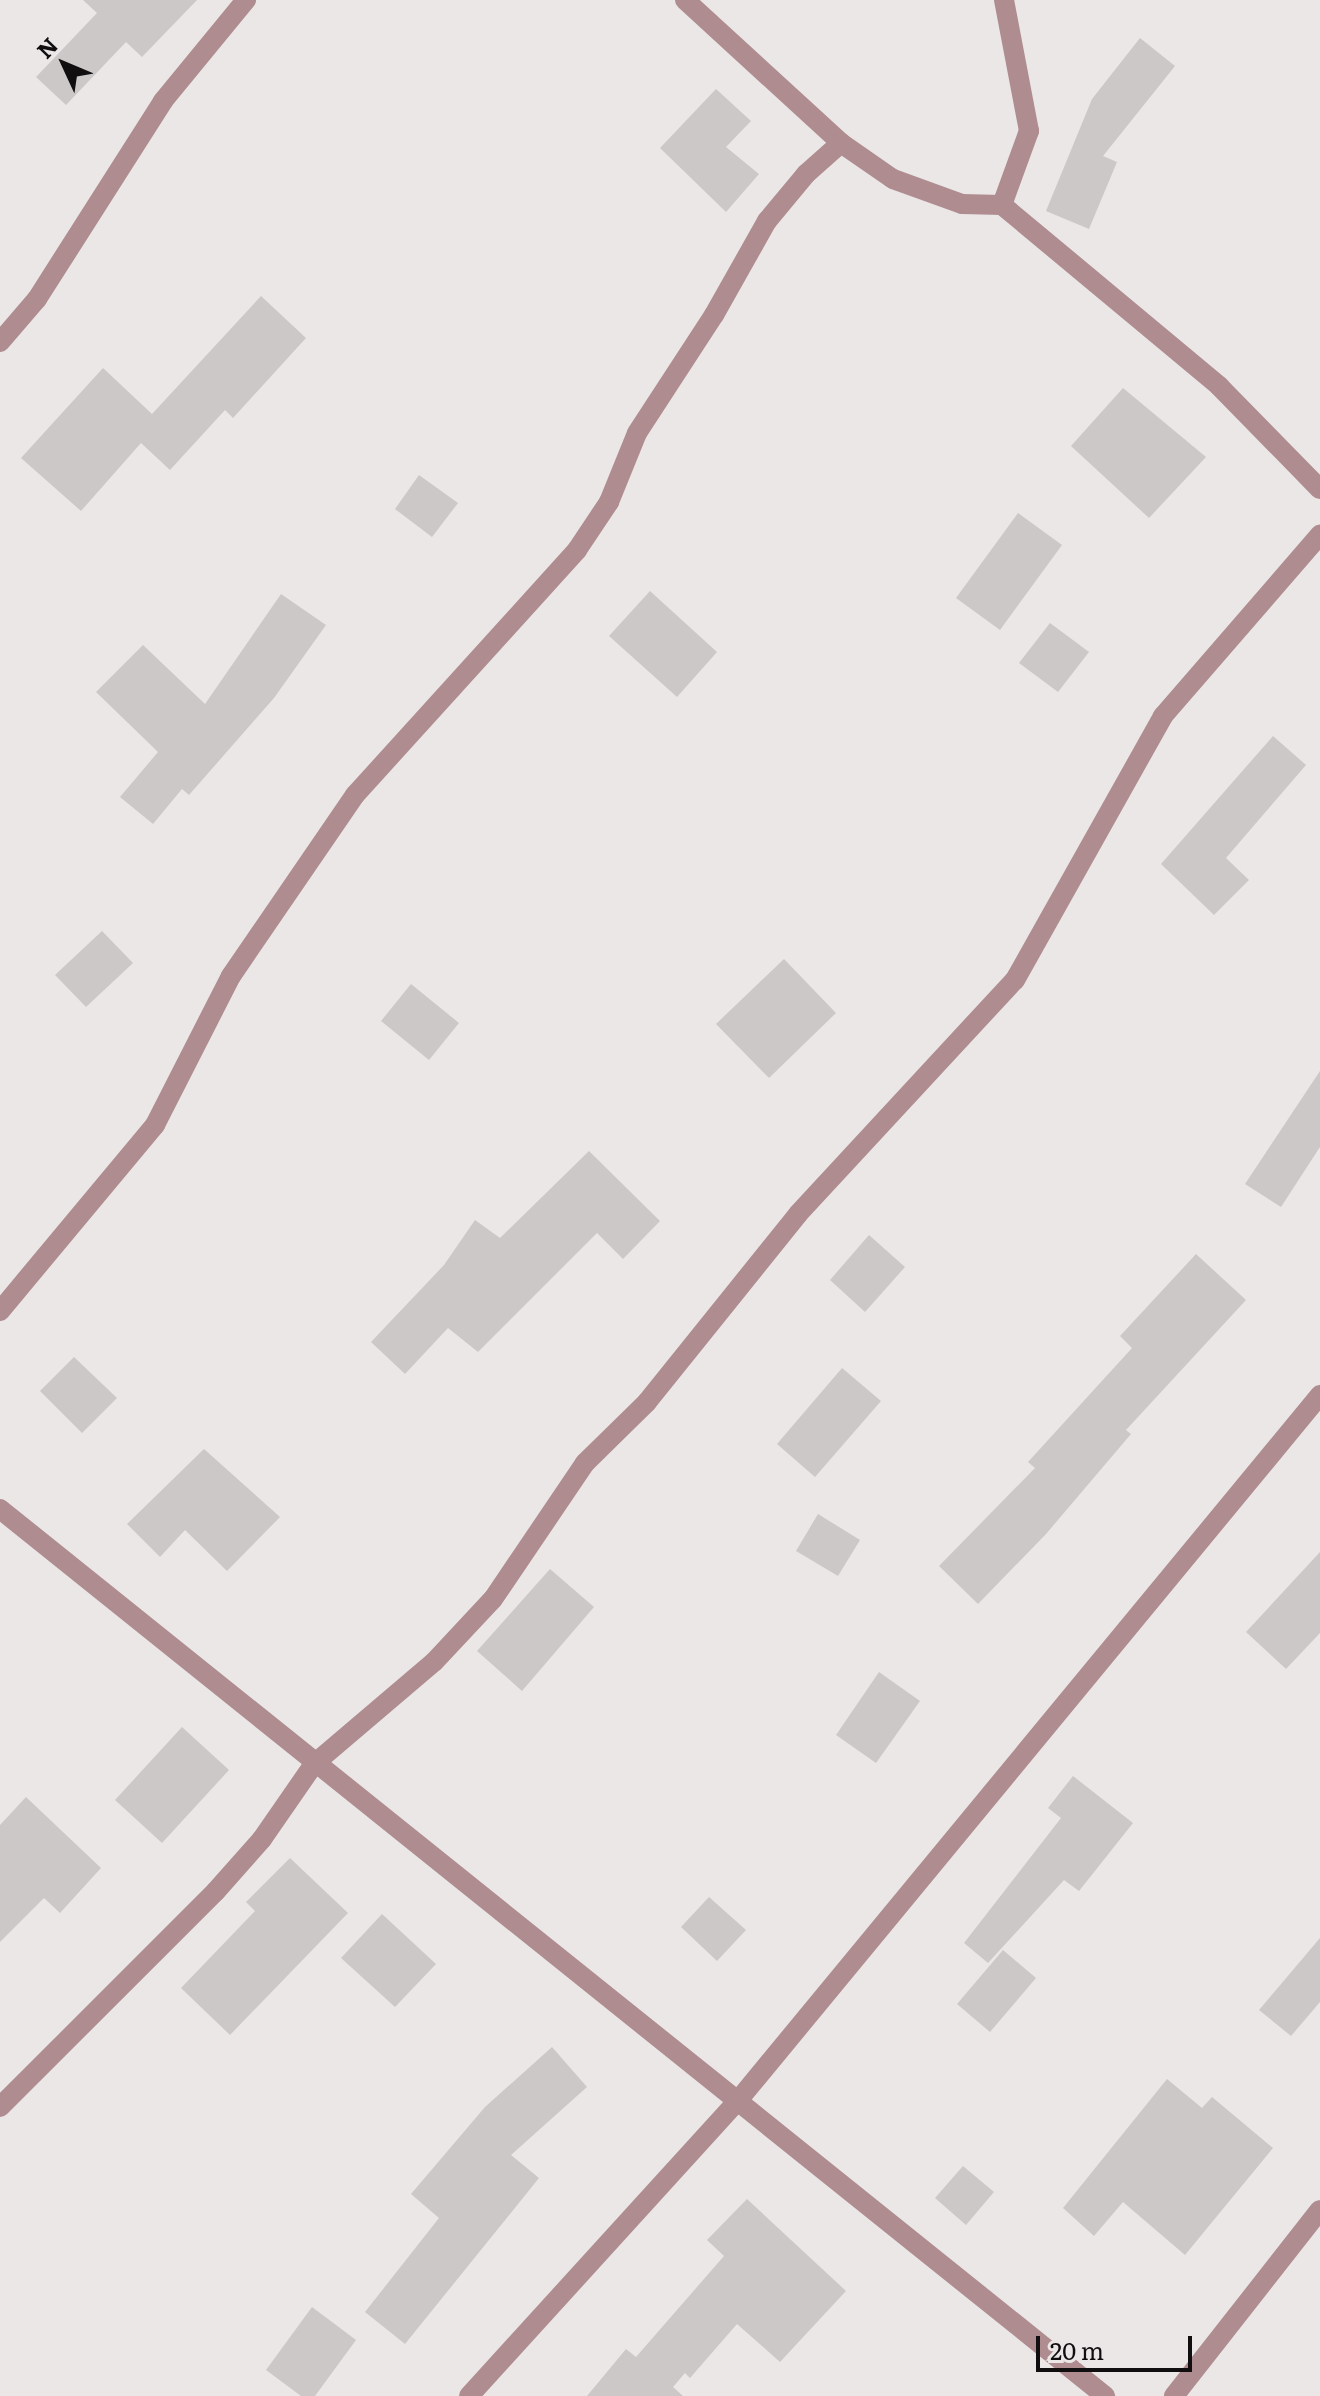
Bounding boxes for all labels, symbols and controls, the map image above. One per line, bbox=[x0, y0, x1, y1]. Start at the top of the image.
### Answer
north arrow bbox=[24, 24, 104, 104]
text: N bbox=[28, 29, 65, 65]
scale bar bbox=[1040, 2320, 1196, 2370]
text: 20 m bbox=[1050, 2332, 1104, 2367]

